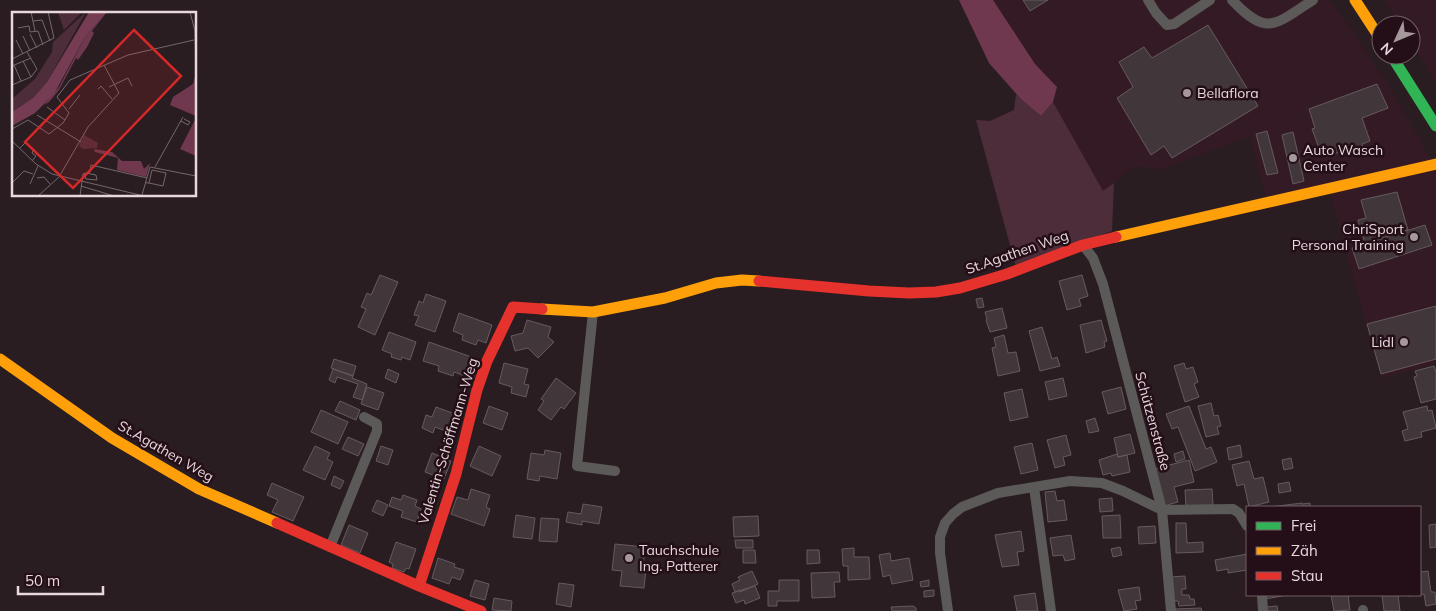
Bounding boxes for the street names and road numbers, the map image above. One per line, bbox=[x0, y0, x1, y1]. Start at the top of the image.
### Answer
street label: St.Agathen Weg bbox=[963, 226, 1071, 278]
street label: Valentin-Schöffmann-Weg bbox=[414, 356, 482, 526]
street label: Schützenstraße bbox=[1131, 370, 1175, 472]
street label: St.Agathen Weg bbox=[115, 416, 217, 486]

